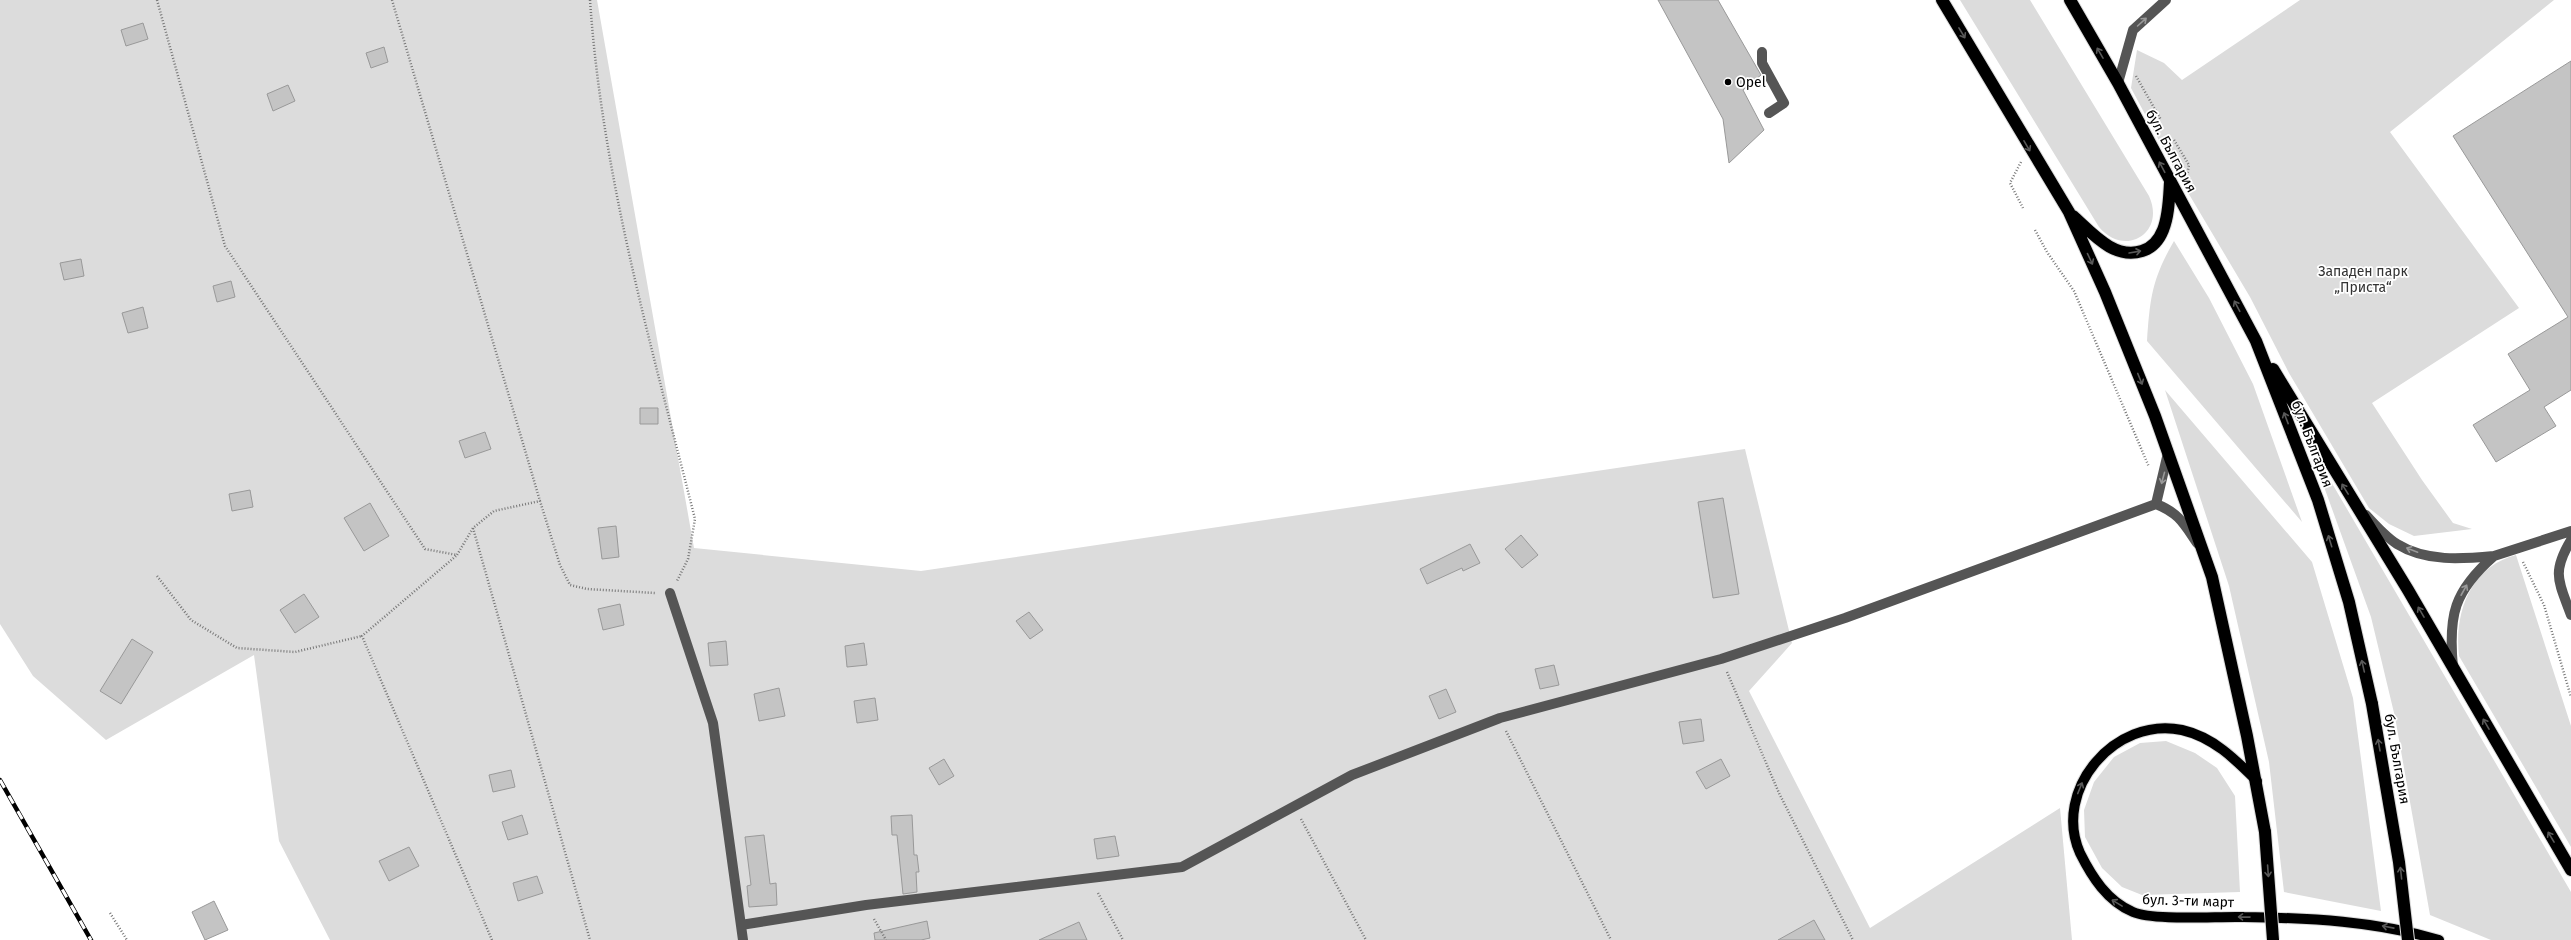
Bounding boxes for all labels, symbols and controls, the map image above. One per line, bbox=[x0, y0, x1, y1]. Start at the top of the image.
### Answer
one-way arrow bbox=[2136, 18, 2147, 27]
one-way arrow bbox=[1958, 27, 1966, 39]
one-way arrow bbox=[2096, 47, 2104, 59]
place label: Opel bbox=[1736, 74, 1766, 91]
marker: Opel bbox=[1723, 77, 1733, 87]
street label: бул. България bbox=[2142, 107, 2200, 195]
one-way arrow bbox=[2024, 140, 2032, 152]
one-way arrow bbox=[2158, 161, 2166, 173]
one-way arrow bbox=[2129, 248, 2142, 256]
one-way arrow bbox=[2087, 253, 2094, 265]
park label: Западен парк „Приста“ bbox=[2318, 263, 2409, 296]
one-way arrow bbox=[2233, 301, 2241, 313]
one-way arrow bbox=[2137, 373, 2145, 385]
street label: бул. България bbox=[2288, 398, 2336, 490]
one-way arrow bbox=[2282, 413, 2289, 425]
one-way arrow bbox=[2159, 471, 2167, 484]
one-way arrow bbox=[2341, 483, 2349, 495]
one-way arrow bbox=[2326, 534, 2333, 547]
one-way arrow bbox=[2406, 546, 2418, 554]
one-way arrow bbox=[2460, 584, 2468, 596]
one-way arrow bbox=[2416, 606, 2424, 618]
one-way arrow bbox=[2359, 660, 2367, 673]
street label: бул. България bbox=[2381, 712, 2413, 806]
one-way arrow bbox=[2481, 718, 2489, 730]
one-way arrow bbox=[2375, 739, 2383, 752]
one-way arrow bbox=[2076, 782, 2084, 794]
one-way arrow bbox=[2547, 831, 2555, 843]
one-way arrow bbox=[2264, 864, 2271, 877]
one-way arrow bbox=[2397, 867, 2404, 880]
street label: бул. 3-ти март bbox=[2142, 891, 2235, 911]
one-way arrow bbox=[2111, 898, 2123, 906]
one-way arrow bbox=[2238, 913, 2251, 921]
one-way arrow bbox=[2382, 923, 2395, 931]

